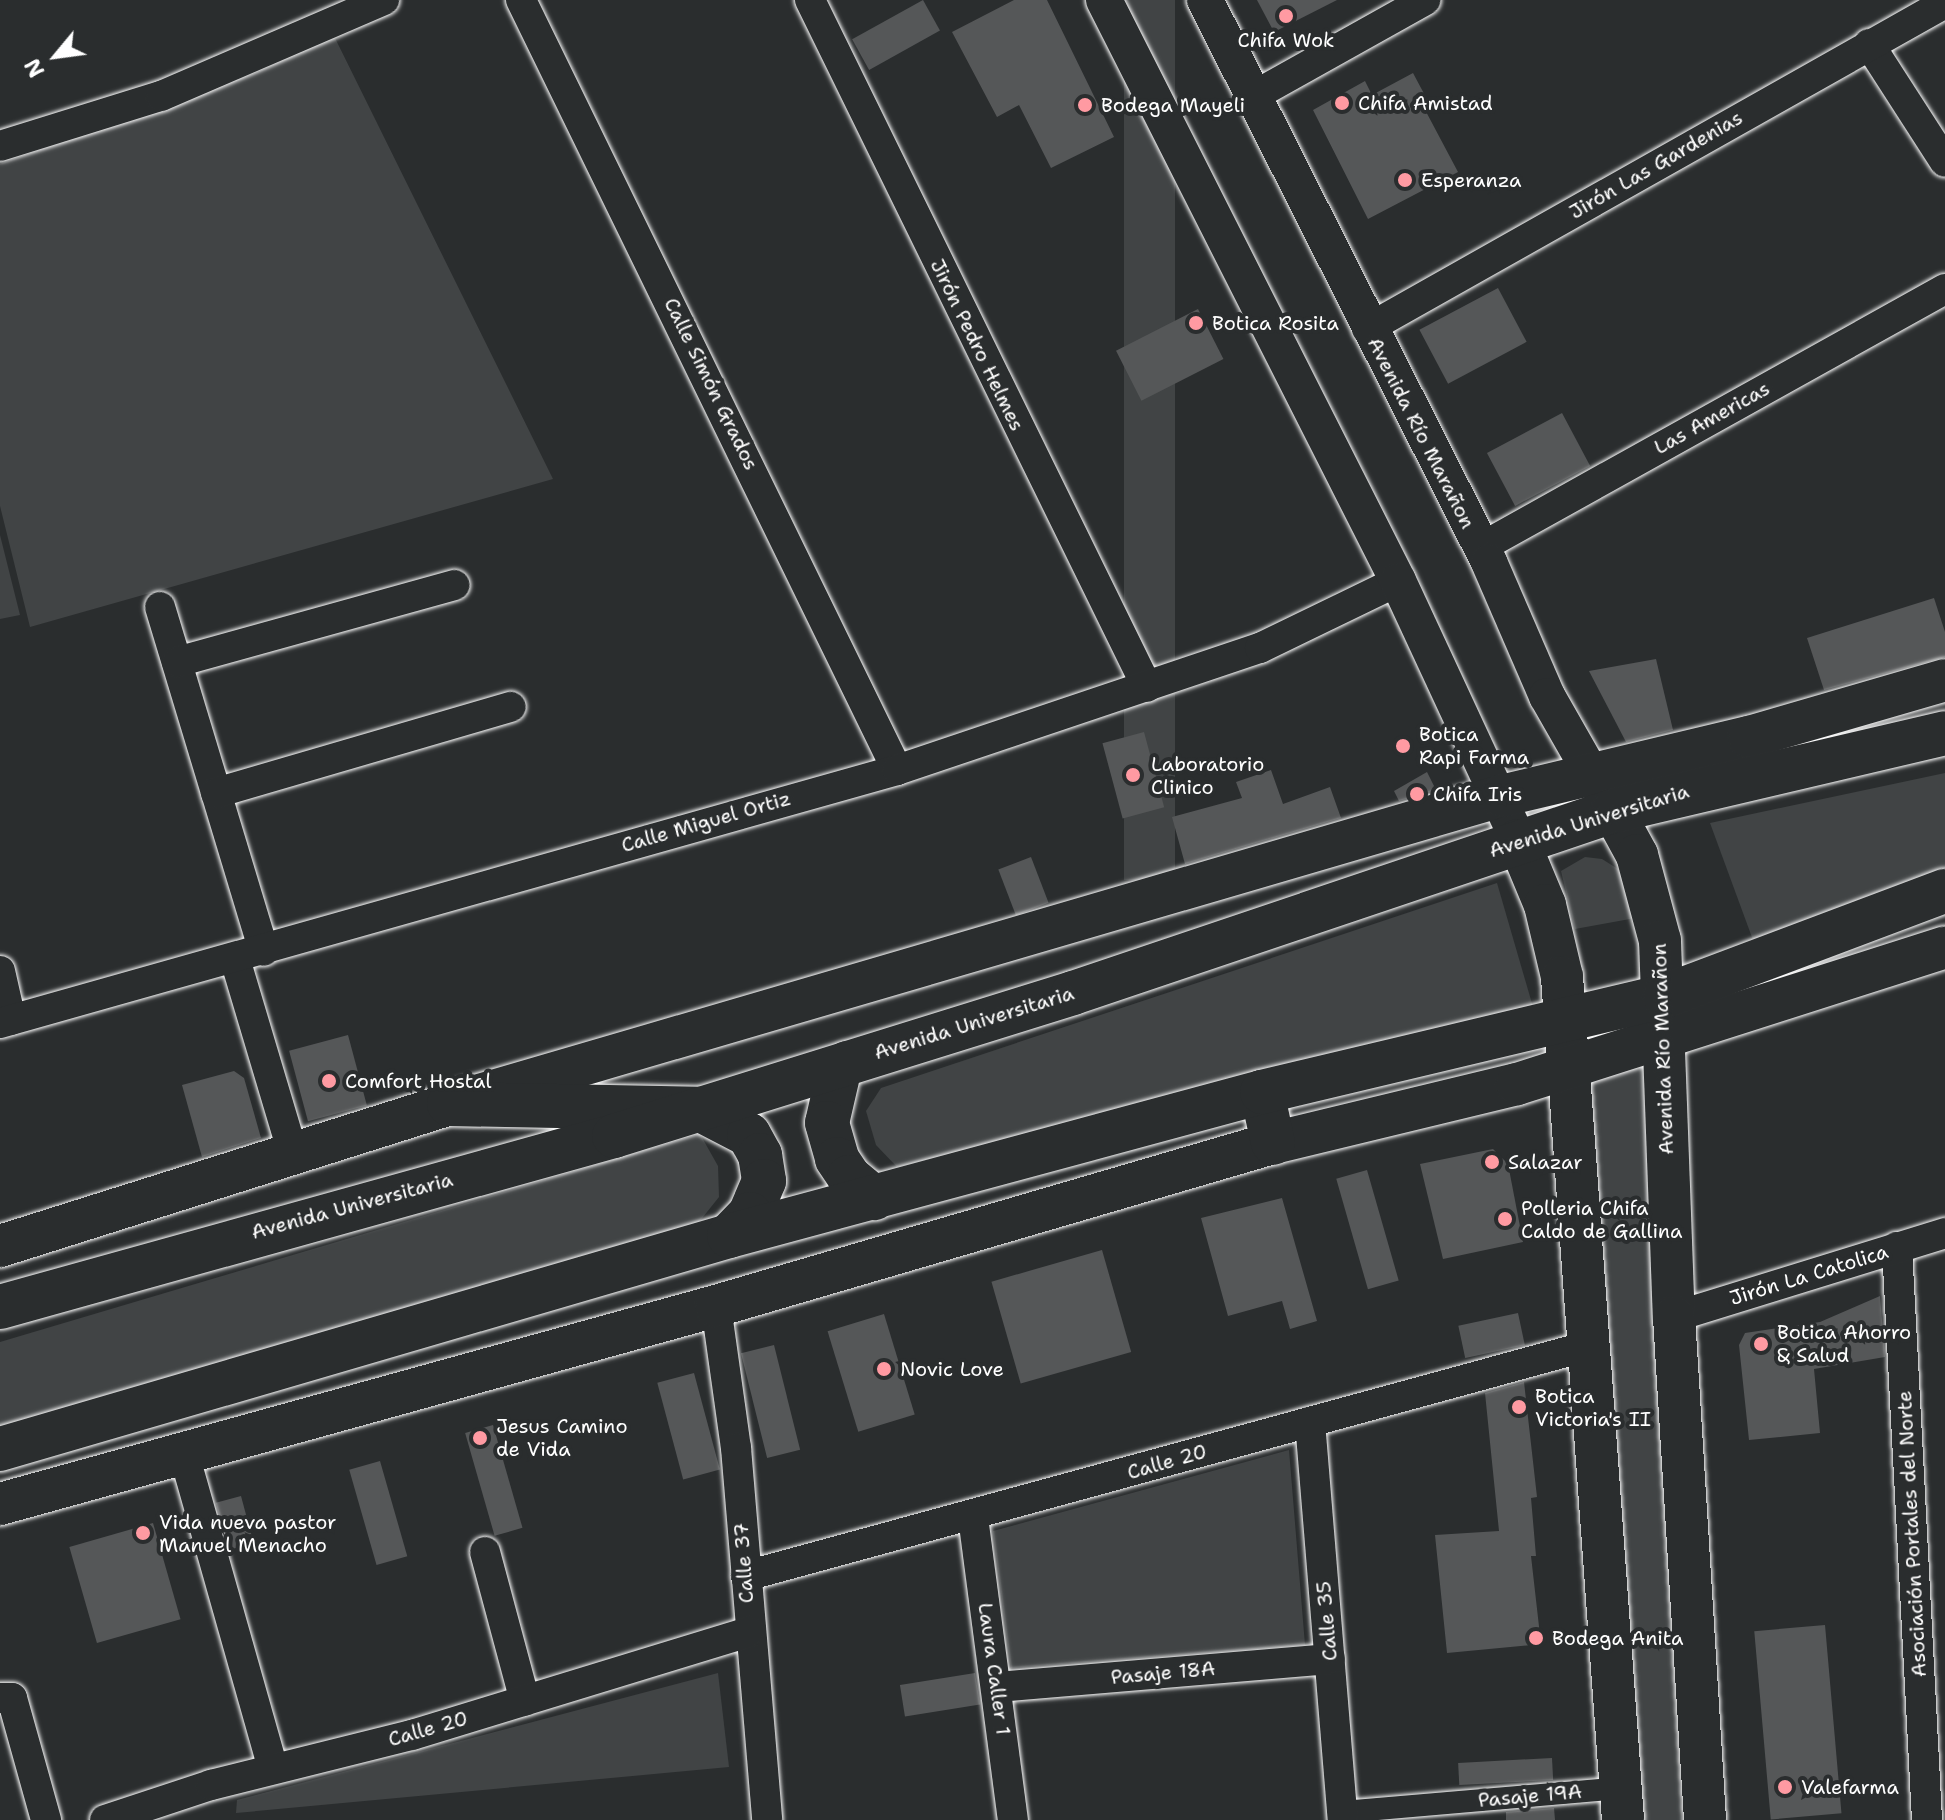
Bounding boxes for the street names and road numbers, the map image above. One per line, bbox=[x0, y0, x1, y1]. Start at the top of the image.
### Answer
street label: Jirón Las Gardenias bbox=[1565, 106, 1747, 224]
street label: Jirón Pedro Helmes bbox=[925, 255, 1029, 435]
street label: Calle Simón Grados bbox=[659, 294, 763, 474]
street label: Avenida Río Marañon bbox=[1362, 333, 1480, 533]
street label: Las Americas bbox=[1650, 376, 1774, 460]
street label: Avenida Universitaria bbox=[1486, 779, 1692, 863]
street label: Calle Miguel Ortiz bbox=[619, 786, 793, 858]
street label: Avenida Río Marañon bbox=[1647, 943, 1679, 1155]
street label: Avenida Universitaria bbox=[871, 981, 1077, 1065]
street label: Avenida Universitaria bbox=[249, 1168, 455, 1244]
street label: Jirón La Catolica bbox=[1727, 1239, 1891, 1311]
street label: Asociación Portales del Norte bbox=[1893, 1390, 1931, 1678]
street label: Calle 20 bbox=[1124, 1439, 1210, 1485]
street label: Calle 37 bbox=[729, 1522, 759, 1604]
street label: Calle 35 bbox=[1312, 1580, 1342, 1662]
street label: Laura Caller 1 bbox=[973, 1601, 1015, 1737]
street label: Pasaje 18A bbox=[1110, 1656, 1216, 1690]
street label: Calle 20 bbox=[385, 1706, 471, 1752]
street label: Pasaje 19A bbox=[1477, 1779, 1583, 1813]

